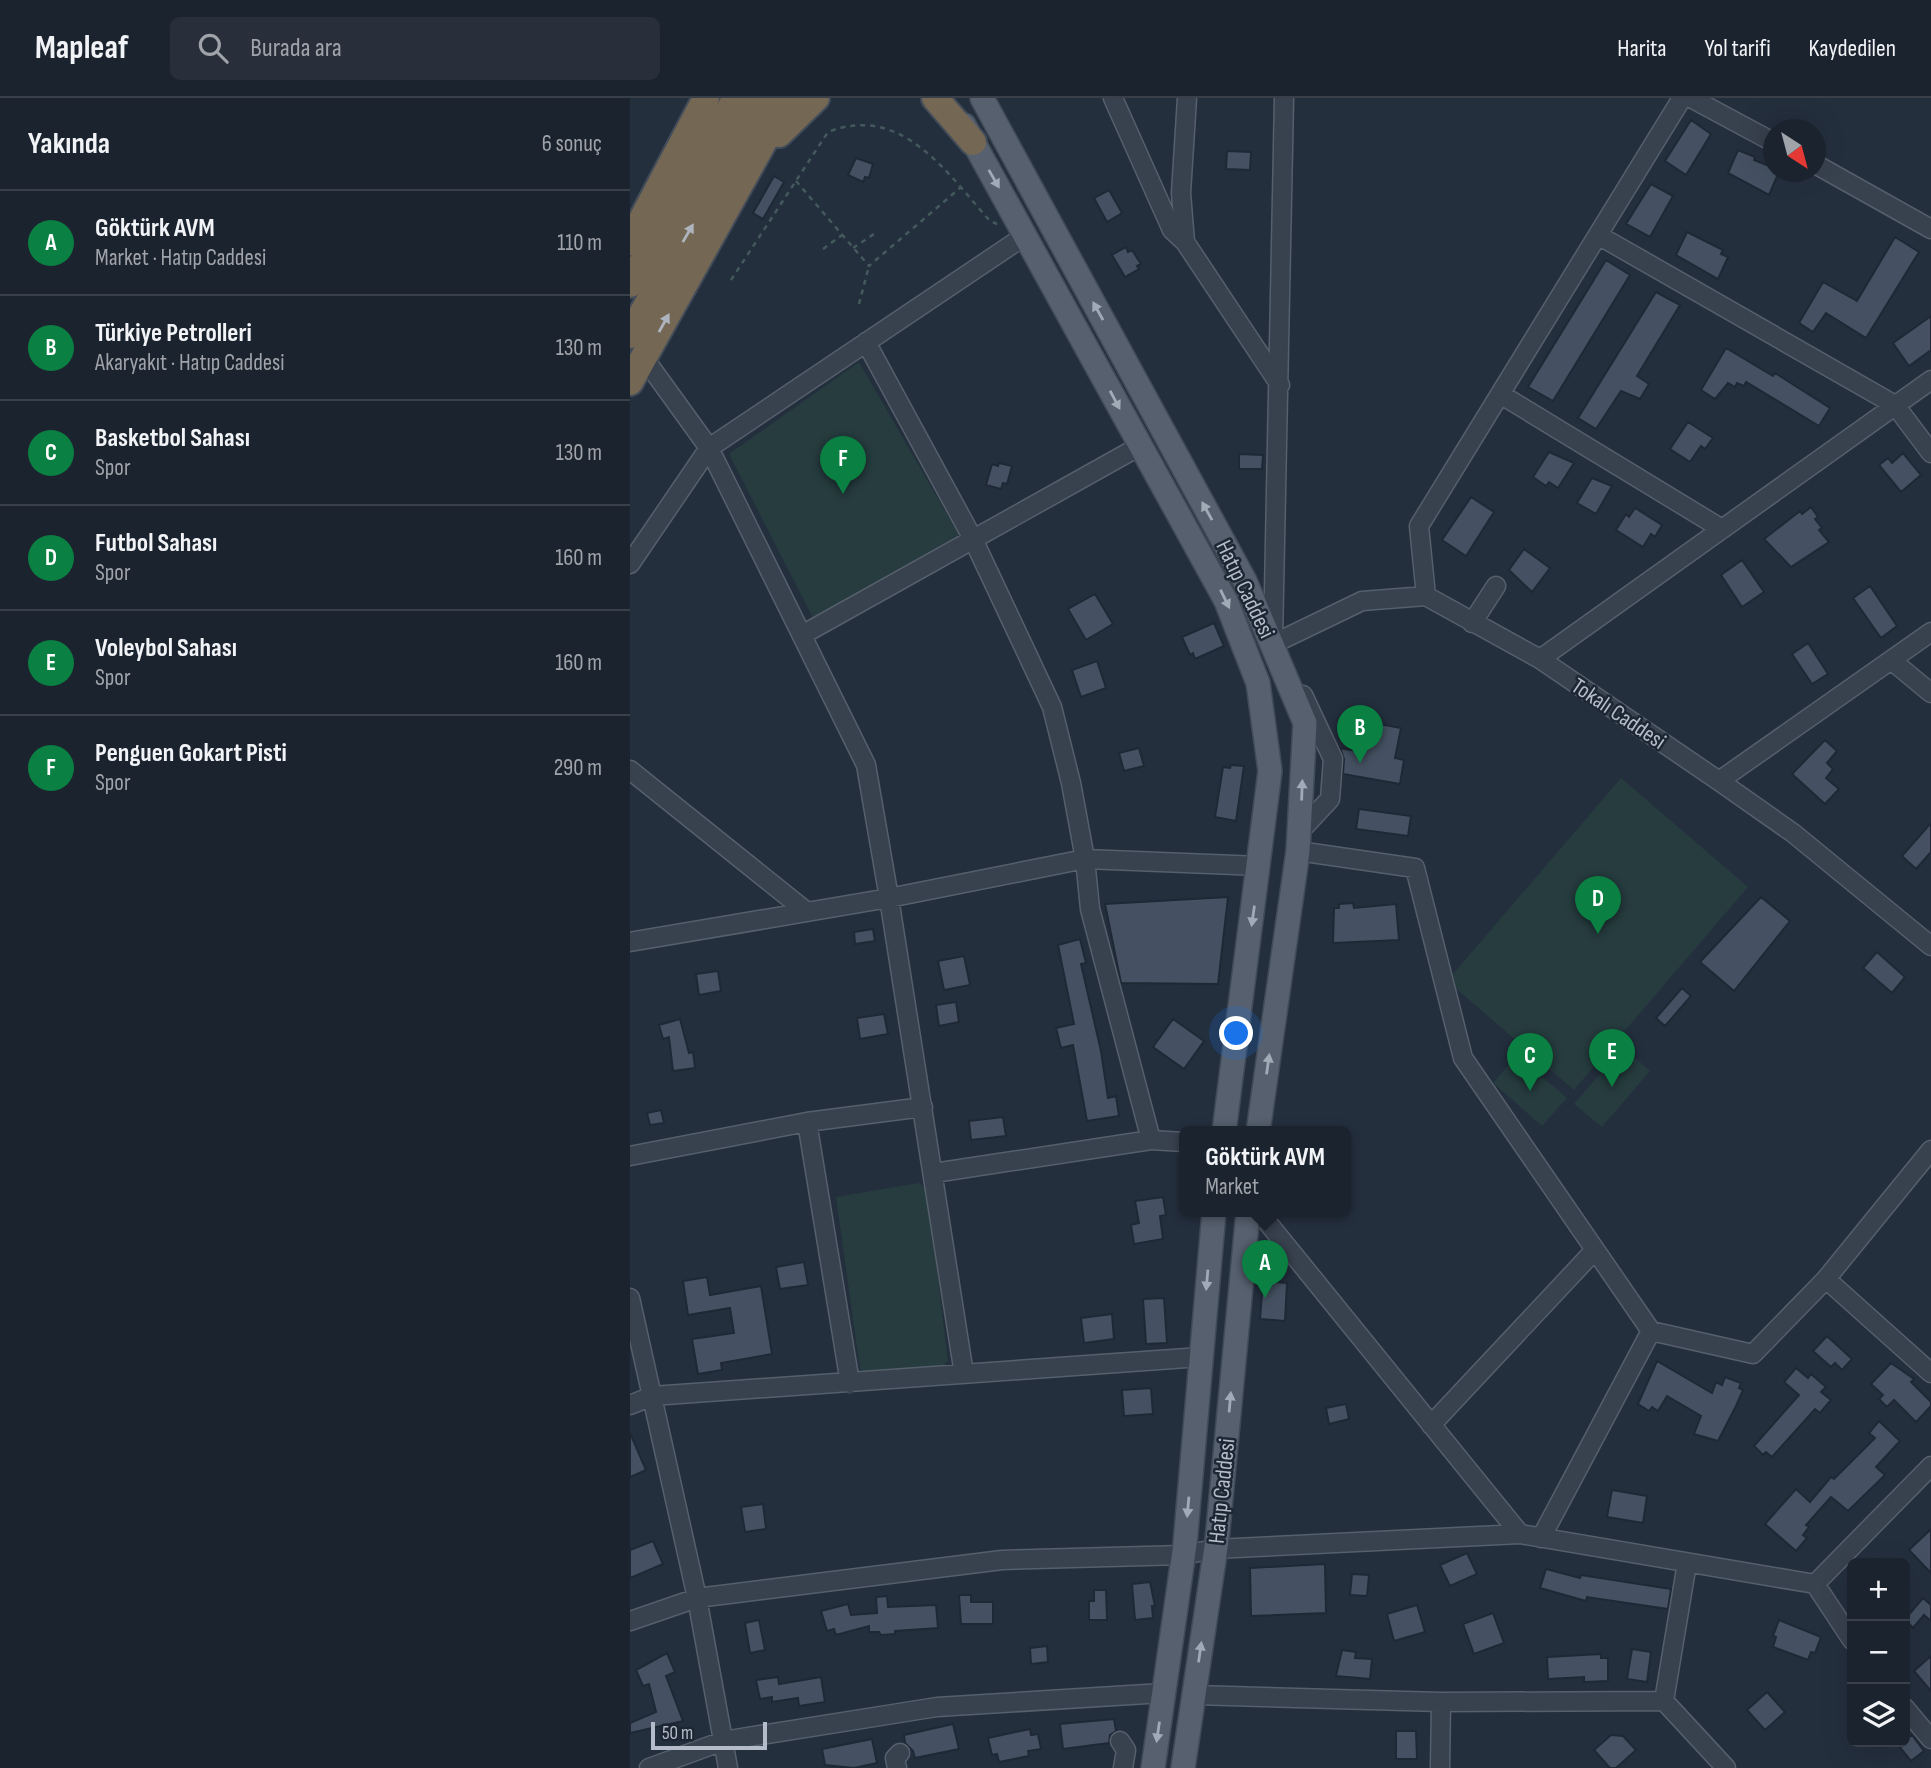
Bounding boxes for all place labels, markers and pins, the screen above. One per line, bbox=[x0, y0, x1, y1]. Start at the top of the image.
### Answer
pin: F bbox=[820, 436, 866, 494]
pin: B bbox=[1337, 705, 1383, 763]
pin: D bbox=[1575, 876, 1621, 934]
pin: E bbox=[1589, 1029, 1635, 1087]
pin: C bbox=[1507, 1033, 1553, 1091]
pin: A bbox=[1242, 1240, 1288, 1298]

